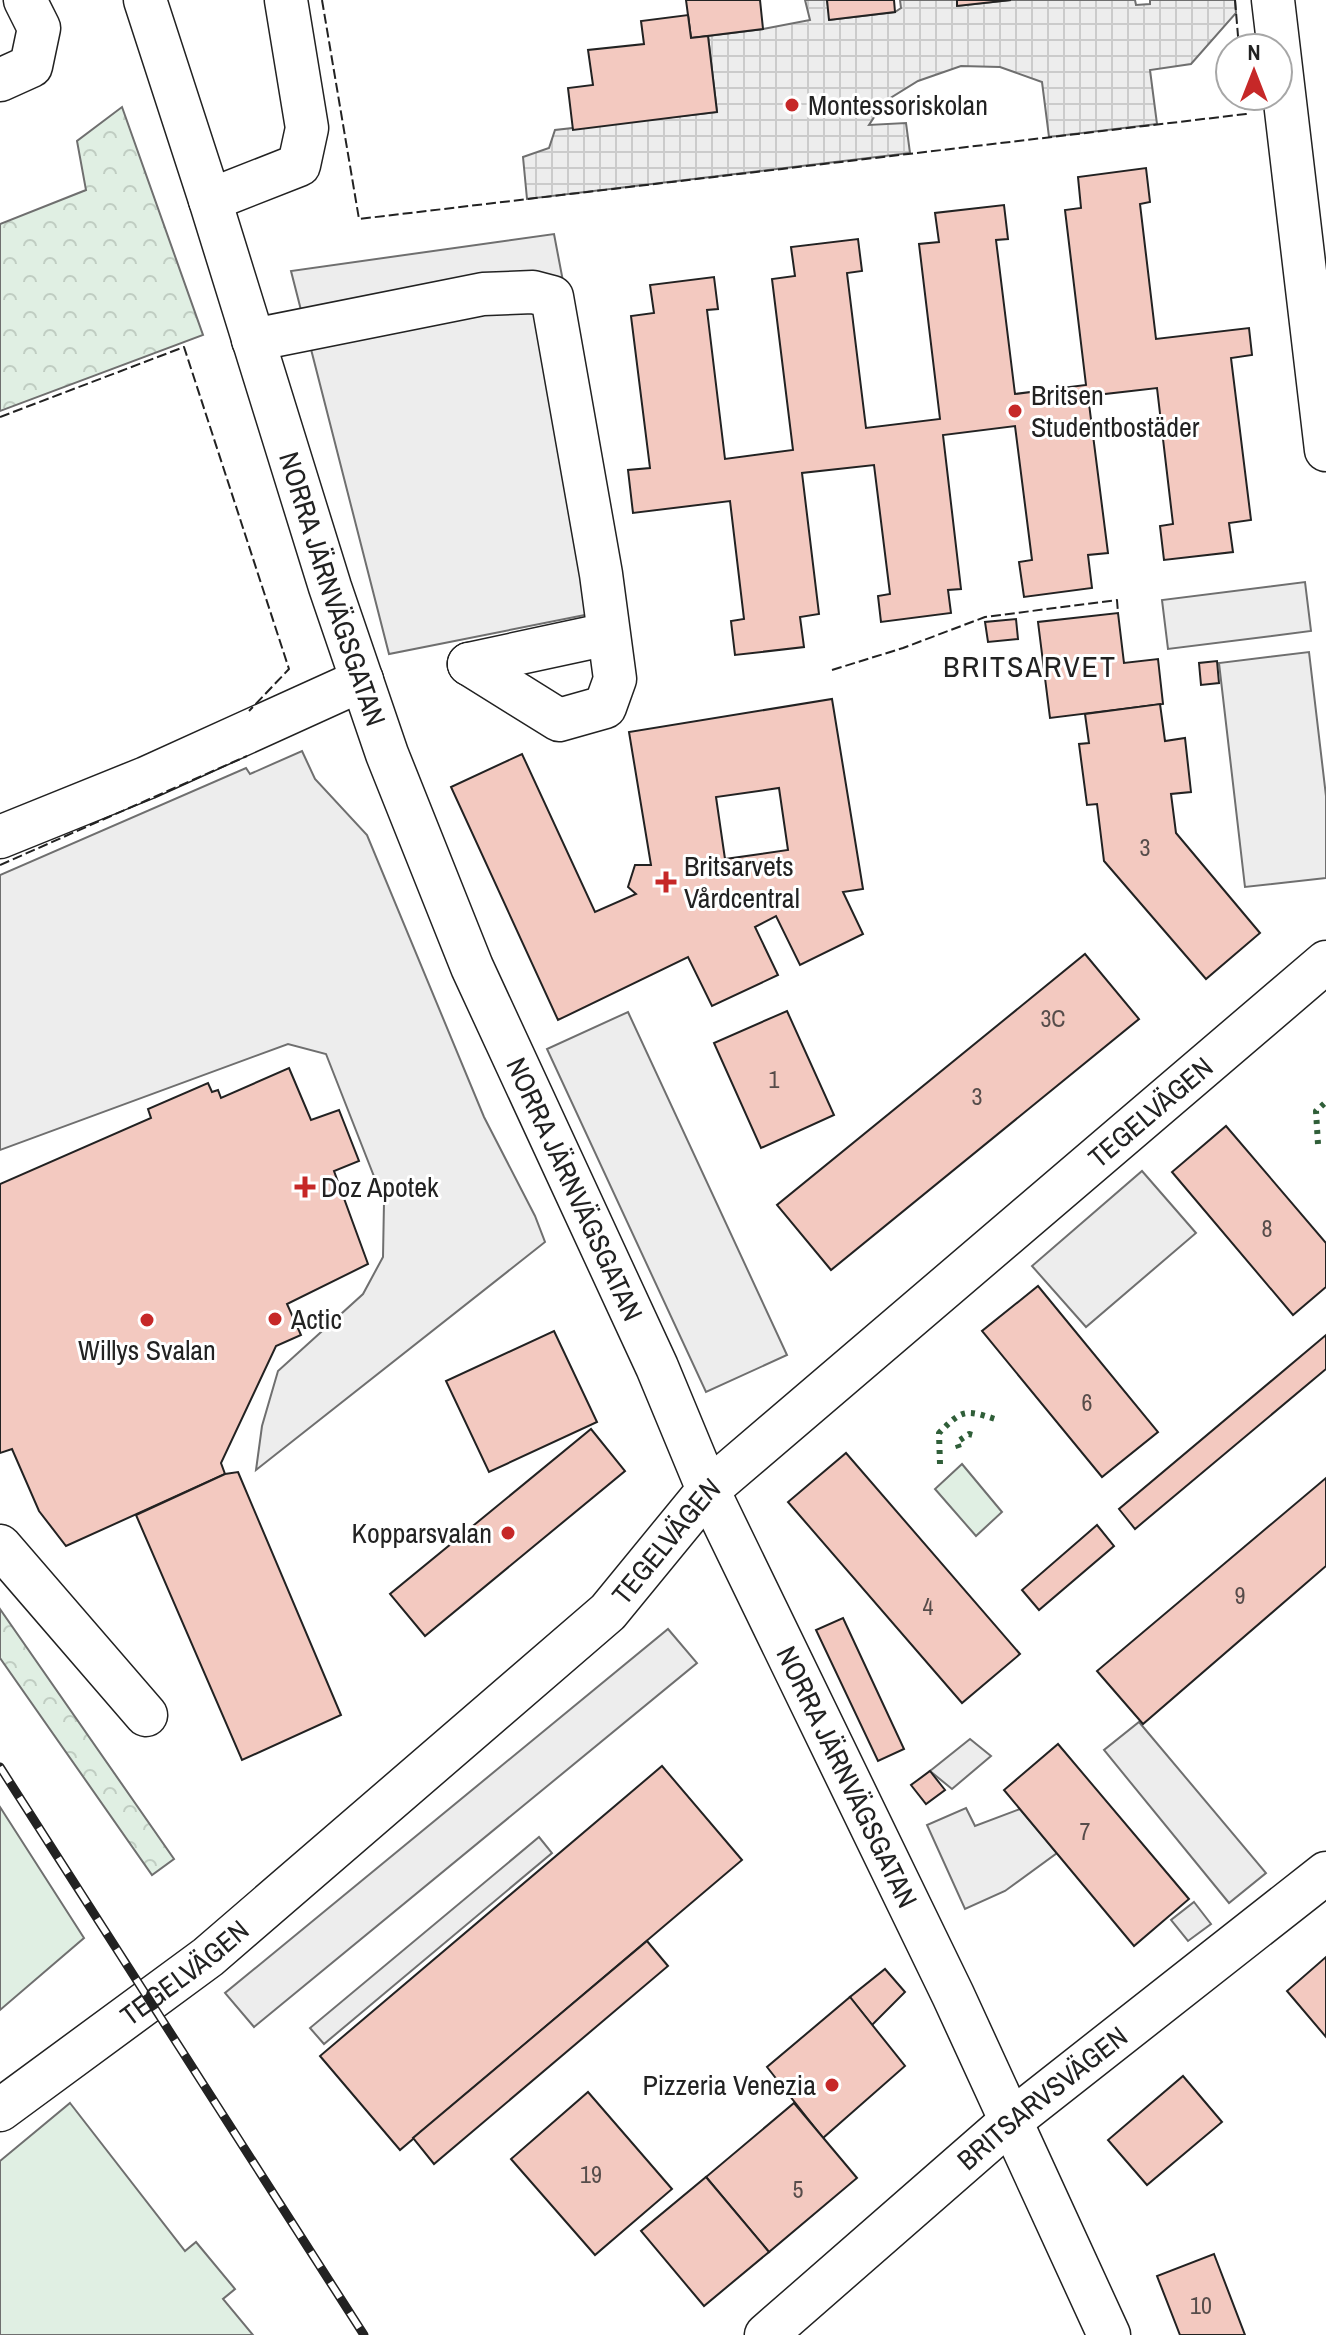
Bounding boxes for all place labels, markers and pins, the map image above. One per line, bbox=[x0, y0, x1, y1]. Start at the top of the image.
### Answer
place label: Montessoriskolan bbox=[808, 86, 988, 124]
marker: Montessoriskolan bbox=[783, 96, 801, 114]
place label: Britsen Studentbostäder bbox=[1031, 376, 1200, 446]
marker: Britsen Studentbostäder bbox=[1006, 402, 1024, 420]
place label: Britsarvets Vårdcentral bbox=[684, 847, 800, 917]
marker: Britsarvets Vårdcentral bbox=[655, 871, 677, 893]
place label: Doz Apotek bbox=[321, 1168, 439, 1206]
marker: Doz Apotek bbox=[296, 1178, 314, 1196]
place label: Actic bbox=[290, 1300, 342, 1338]
marker: Actic bbox=[266, 1310, 284, 1328]
marker: Willys Svalan bbox=[138, 1311, 156, 1329]
place label: Willys Svalan bbox=[78, 1331, 216, 1369]
place label: Kopparsvalan bbox=[352, 1514, 492, 1552]
marker: Kopparsvalan bbox=[499, 1524, 517, 1542]
place label: Pizzeria Venezia bbox=[642, 2066, 816, 2104]
marker: Pizzeria Venezia bbox=[823, 2076, 841, 2094]

